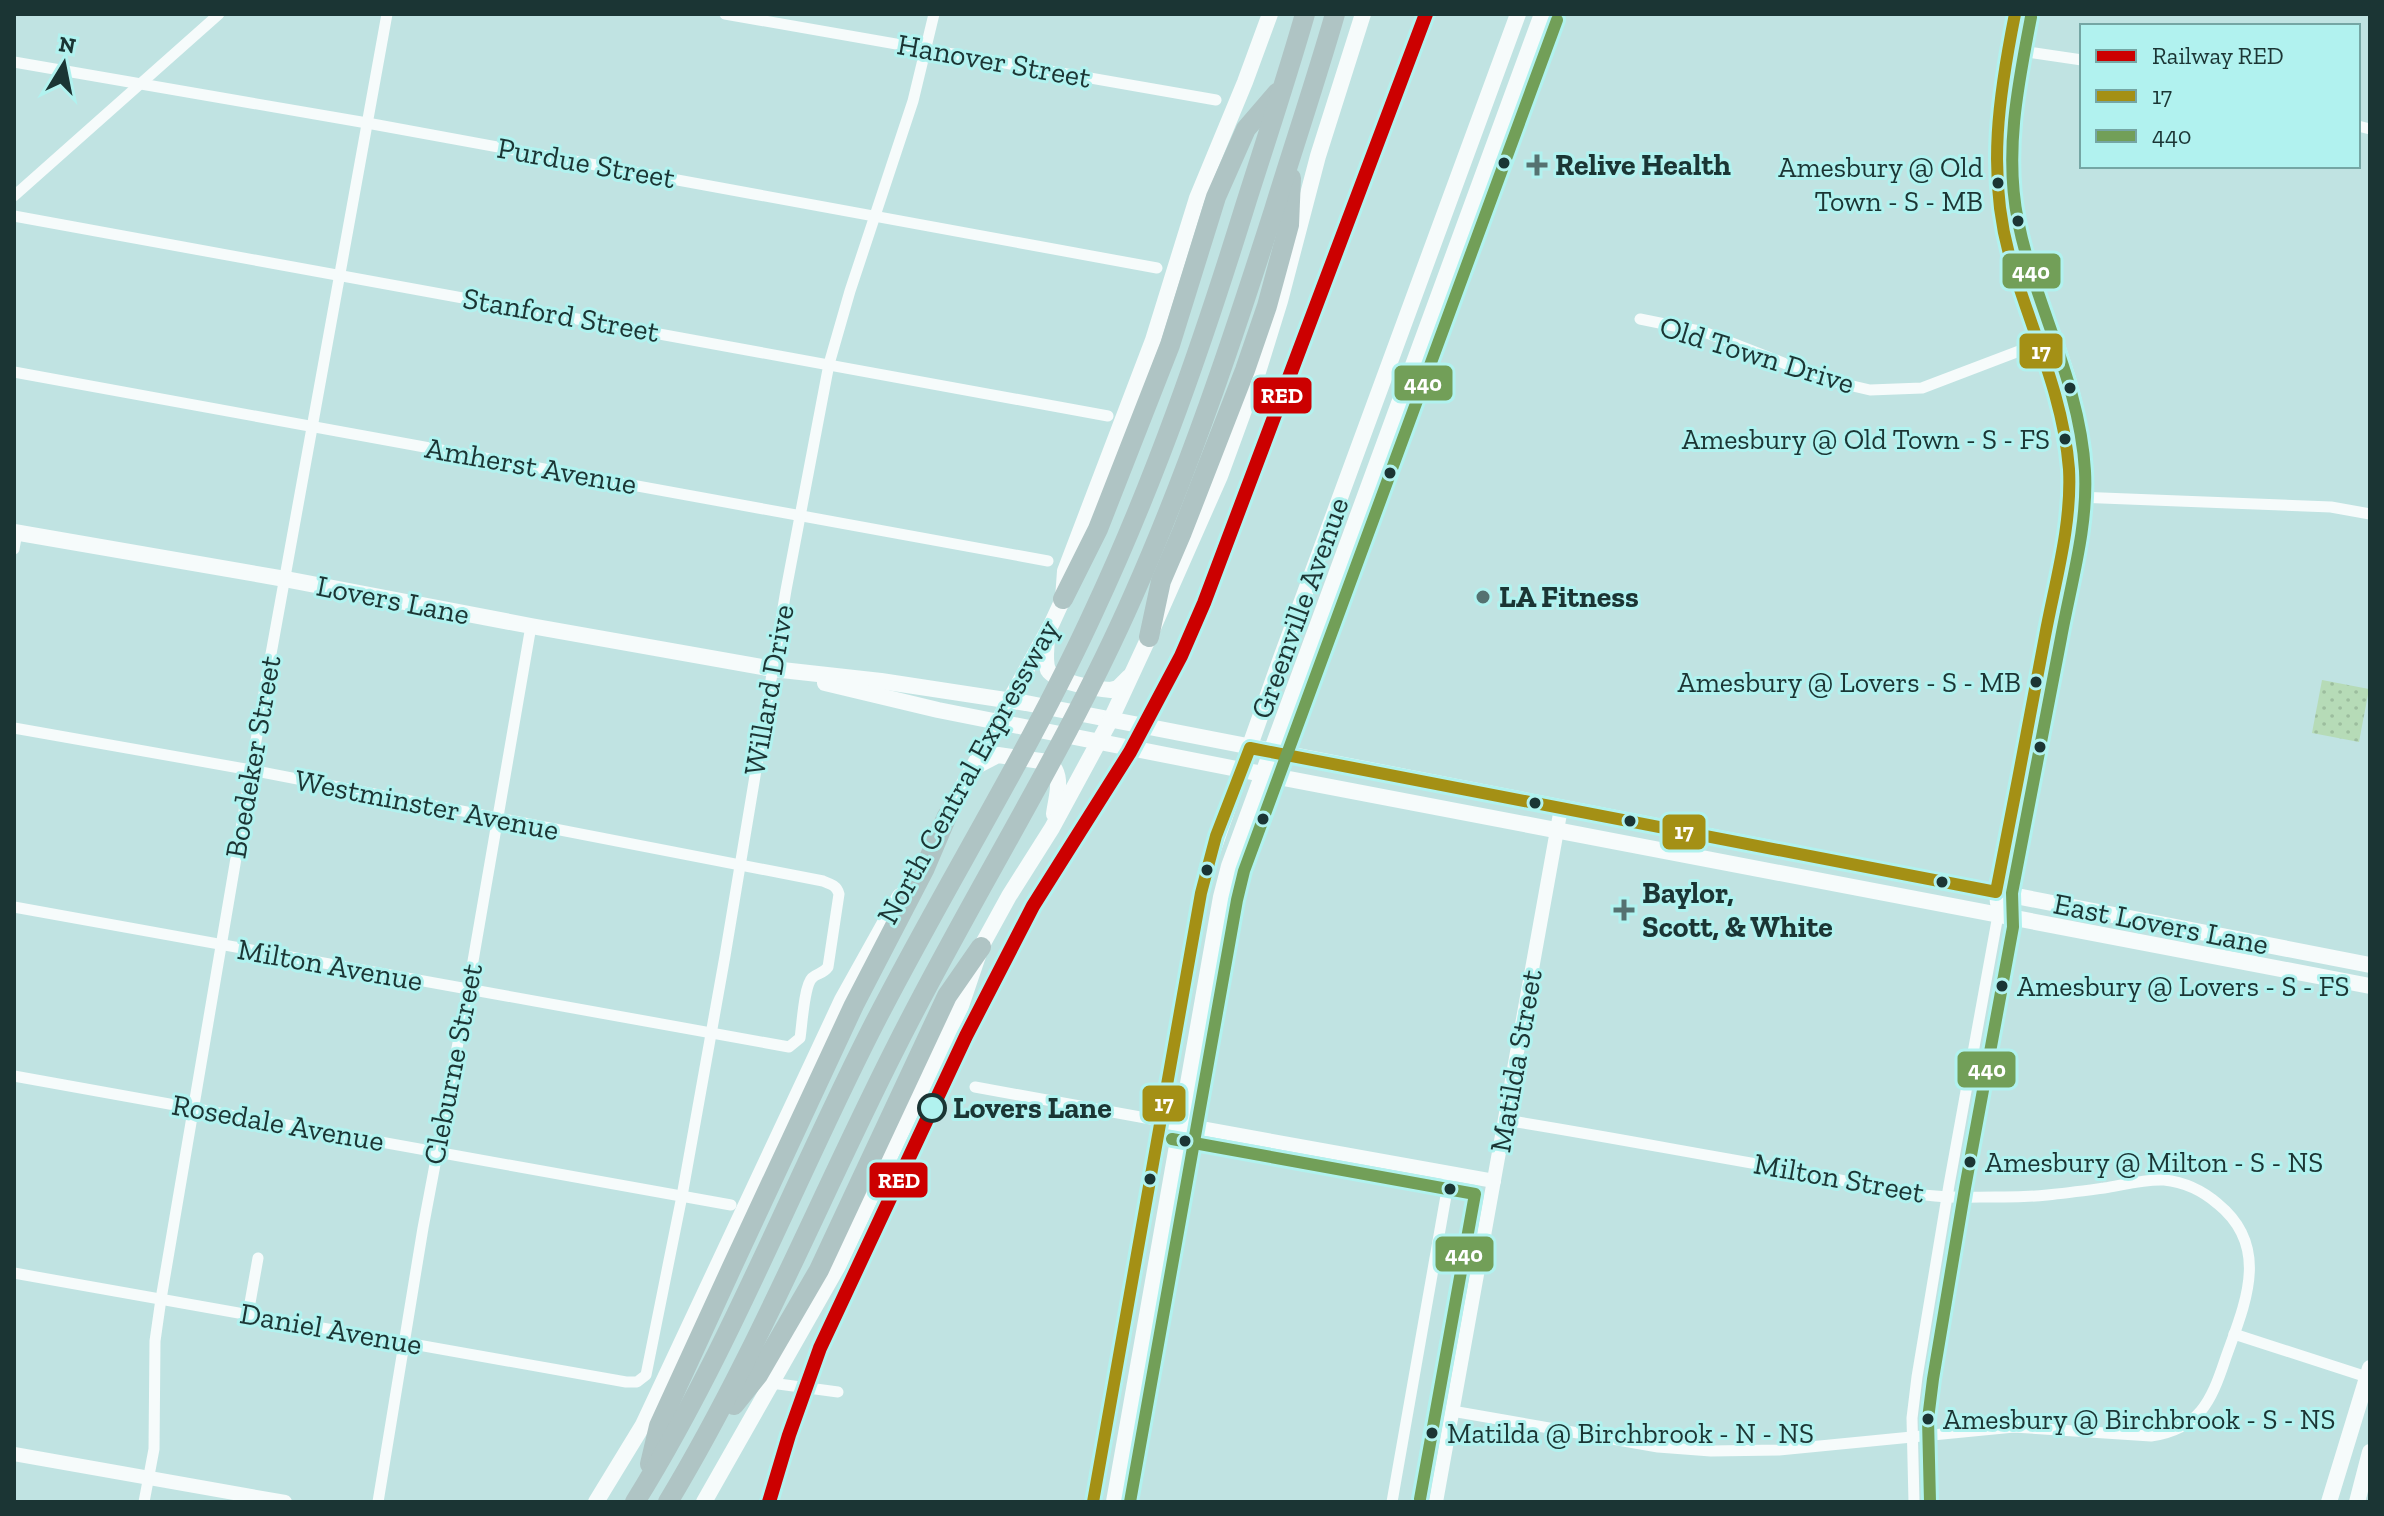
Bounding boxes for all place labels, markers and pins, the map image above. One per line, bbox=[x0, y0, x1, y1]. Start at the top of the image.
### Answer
place label: Relive Health bbox=[1555, 147, 1731, 183]
place label: Amesbury @ Old Town - S - MB bbox=[1778, 151, 1983, 218]
marker: Relive Health bbox=[1526, 154, 1548, 176]
unlabelled marker bbox=[1496, 155, 1512, 171]
marker: Amesbury @ Old Town - S - MB bbox=[1990, 175, 2006, 191]
unlabelled marker bbox=[2010, 213, 2026, 229]
unlabelled marker bbox=[2062, 380, 2078, 396]
place label: Amesbury @ Old Town - S - FS bbox=[1682, 423, 2050, 456]
marker: Amesbury @ Old Town - S - FS bbox=[2057, 431, 2073, 447]
unlabelled marker bbox=[1382, 465, 1398, 481]
place label: LA Fitness bbox=[1499, 579, 1639, 615]
marker: LA Fitness bbox=[1474, 588, 1492, 606]
place label: Amesbury @ Lovers - S - MB bbox=[1678, 666, 2021, 699]
marker: Amesbury @ Lovers - S - MB bbox=[2028, 674, 2044, 690]
unlabelled marker bbox=[2032, 739, 2048, 755]
unlabelled marker bbox=[1527, 795, 1543, 811]
unlabelled marker bbox=[1255, 811, 1271, 827]
unlabelled marker bbox=[1622, 813, 1638, 829]
unlabelled marker bbox=[1199, 862, 1215, 878]
unlabelled marker bbox=[1934, 874, 1950, 890]
place label: Baylor, Scott, & White bbox=[1642, 875, 1833, 945]
marker: Baylor, Scott, & White bbox=[1613, 899, 1635, 921]
place label: Amesbury @ Lovers - S - FS bbox=[2017, 970, 2349, 1003]
marker: Amesbury @ Lovers - S - FS bbox=[1994, 978, 2010, 994]
place label: Lovers Lane bbox=[953, 1090, 1112, 1126]
marker: Lovers Lane bbox=[918, 1094, 946, 1122]
unlabelled marker bbox=[1177, 1133, 1193, 1149]
place label: Amesbury @ Milton - S - NS bbox=[1985, 1146, 2323, 1179]
marker: Amesbury @ Milton - S - NS bbox=[1962, 1154, 1978, 1170]
unlabelled marker bbox=[1142, 1171, 1158, 1187]
unlabelled marker bbox=[1442, 1181, 1458, 1197]
place label: Amesbury @ Birchbrook - S - NS bbox=[1943, 1403, 2335, 1436]
marker: Amesbury @ Birchbrook - S - NS bbox=[1920, 1411, 1936, 1427]
place label: Matilda @ Birchbrook - N - NS bbox=[1447, 1417, 1814, 1450]
marker: Matilda @ Birchbrook - N - NS bbox=[1424, 1425, 1440, 1441]

